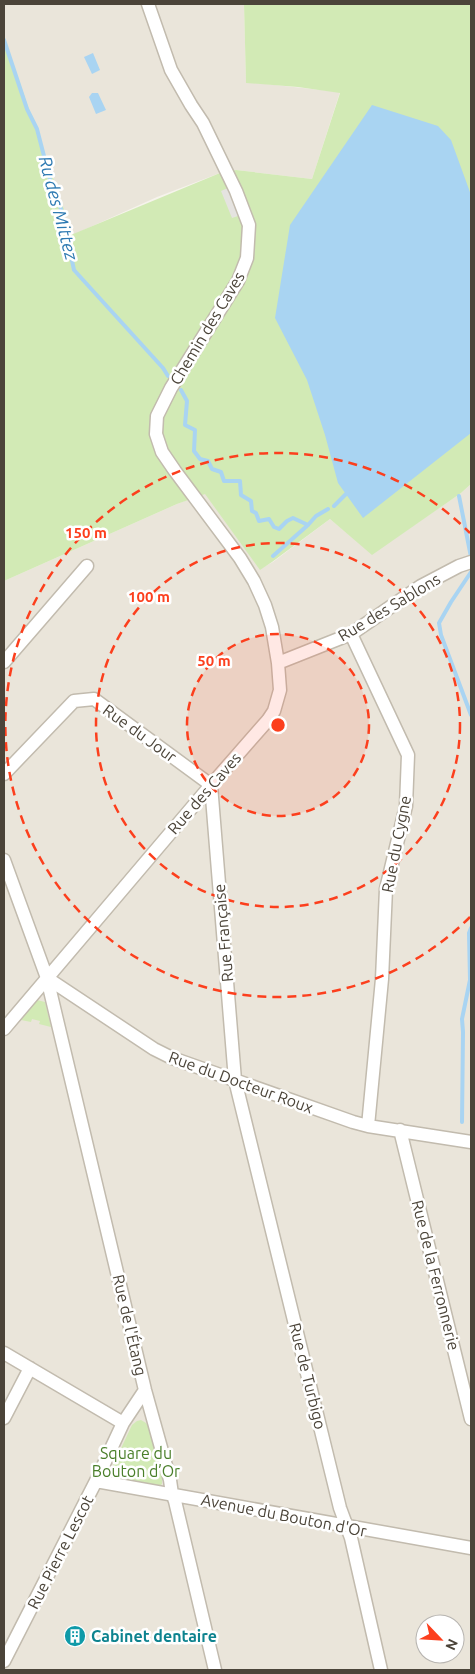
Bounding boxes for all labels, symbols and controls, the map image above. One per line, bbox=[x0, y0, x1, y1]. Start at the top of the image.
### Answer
water label: Ru des Mittez bbox=[36, 154, 83, 263]
street label: Chemin des Caves bbox=[166, 268, 248, 388]
text: 150 m bbox=[65, 524, 107, 541]
street label: Rue des Sablons bbox=[335, 569, 443, 645]
text: 100 m bbox=[128, 588, 170, 605]
text: 50 m bbox=[197, 652, 231, 669]
street label: Rue du Jour bbox=[100, 700, 180, 766]
centre of rings bbox=[269, 716, 287, 734]
street label: Rue des Caves bbox=[164, 749, 244, 837]
street label: Rue du Cygne bbox=[378, 794, 414, 894]
street label: Rue Française bbox=[210, 883, 236, 983]
street label: Rue du Docteur Roux bbox=[166, 1047, 316, 1117]
street label: Rue de la Ferronnerie bbox=[409, 1198, 463, 1352]
street label: Rue de l'Étang bbox=[110, 1272, 152, 1377]
street label: Rue de Turbigo bbox=[286, 1321, 330, 1431]
park label: Square du Bouton d’Or bbox=[92, 1444, 180, 1480]
street label: Avenue du Bouton d'Or bbox=[200, 1490, 368, 1540]
street label: Rue Pierre Lescot bbox=[24, 1491, 97, 1612]
north arrow bbox=[415, 1614, 465, 1664]
building icon: Cabinet dentaire bbox=[63, 1624, 87, 1648]
place label: Cabinet dentaire bbox=[91, 1627, 217, 1645]
text: N bbox=[442, 1636, 461, 1653]

